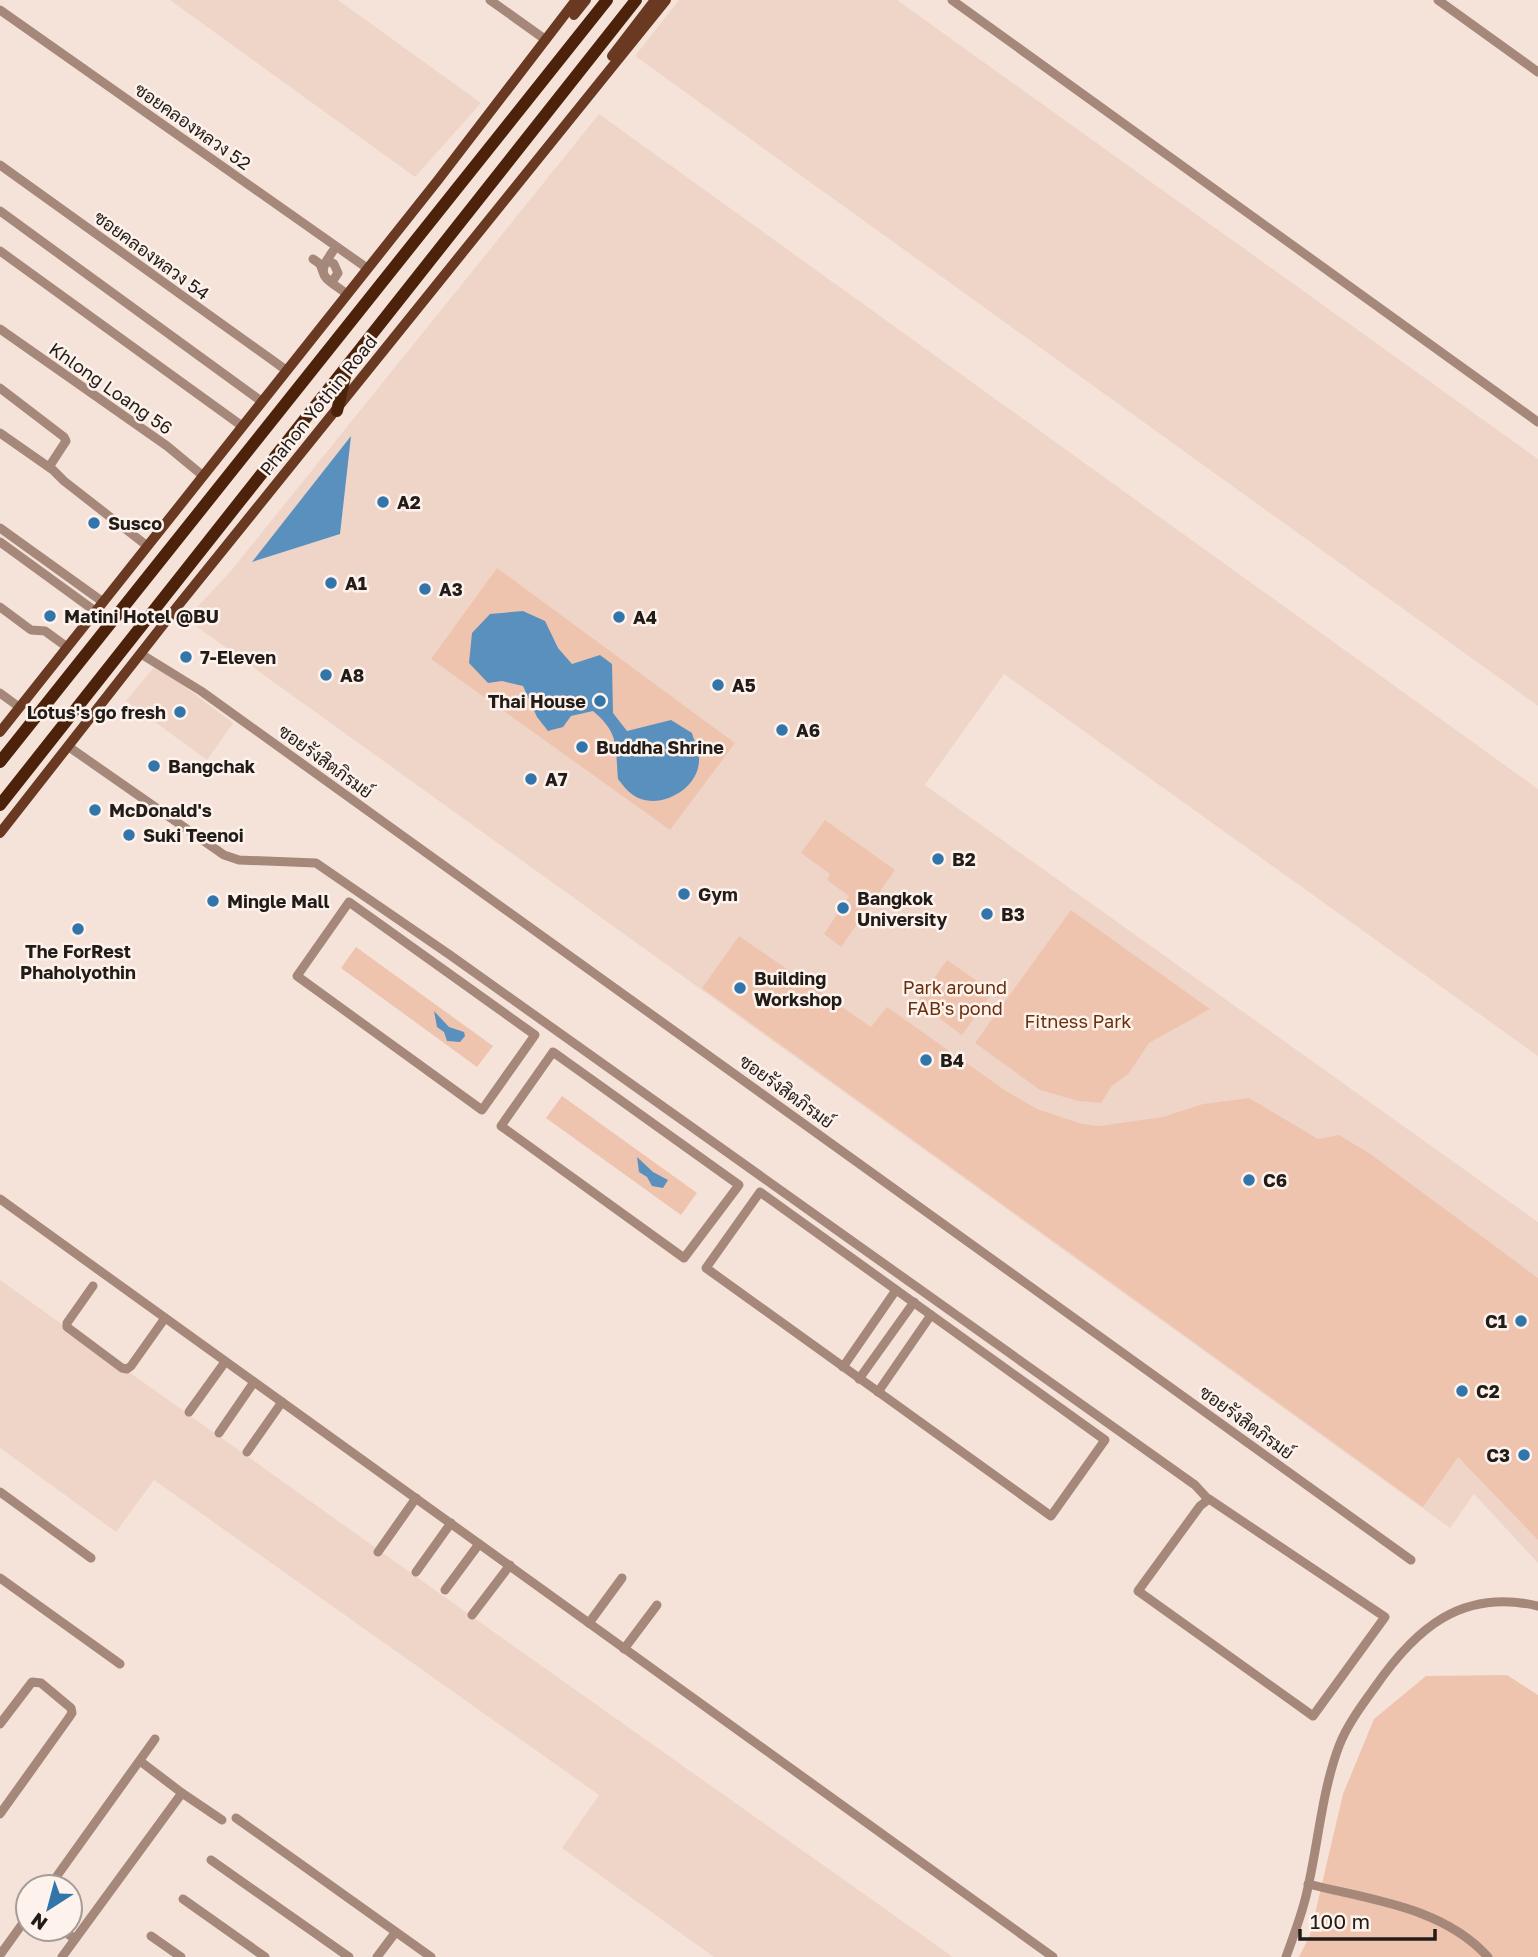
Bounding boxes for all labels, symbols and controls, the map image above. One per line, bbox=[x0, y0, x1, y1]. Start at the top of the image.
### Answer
street label: ซอยคลองหลวง 52 bbox=[131, 78, 255, 174]
street label: ซอยคลองหลวง 54 bbox=[90, 206, 214, 304]
street label: Phahon Yothin Road bbox=[255, 330, 381, 480]
street label: Khlong Loang 56 bbox=[45, 337, 177, 439]
place label: A2 bbox=[397, 491, 421, 513]
marker: A2 bbox=[375, 494, 391, 510]
place label: Susco bbox=[108, 512, 162, 534]
marker: Susco bbox=[86, 515, 102, 531]
place label: A1 bbox=[345, 572, 367, 594]
marker: A1 bbox=[323, 575, 339, 591]
place label: A3 bbox=[439, 578, 463, 600]
marker: A3 bbox=[417, 581, 433, 597]
place label: Matini Hotel @BU bbox=[64, 605, 219, 627]
place label: A4 bbox=[633, 606, 657, 628]
marker: Matini Hotel @BU bbox=[42, 608, 58, 624]
marker: A4 bbox=[611, 609, 627, 625]
place label: 7-Eleven bbox=[200, 646, 276, 668]
marker: 7-Eleven bbox=[178, 649, 194, 665]
place label: A8 bbox=[340, 664, 364, 686]
marker: A8 bbox=[318, 667, 334, 683]
place label: A5 bbox=[732, 674, 756, 696]
marker: A5 bbox=[710, 677, 726, 693]
place label: Thai House bbox=[488, 690, 586, 712]
marker: Thai House bbox=[592, 693, 608, 709]
place label: Lotus's go fresh bbox=[27, 701, 166, 723]
marker: Lotus's go fresh bbox=[172, 704, 188, 720]
street label: ซอยรังสิตภิรมย์ bbox=[274, 719, 378, 803]
place label: A6 bbox=[796, 719, 820, 741]
marker: A6 bbox=[774, 722, 790, 738]
place label: Buddha Shrine bbox=[596, 736, 724, 758]
marker: Buddha Shrine bbox=[574, 739, 590, 755]
place label: Bangchak bbox=[168, 755, 256, 777]
marker: Bangchak bbox=[146, 758, 162, 774]
place label: A7 bbox=[545, 768, 568, 790]
marker: A7 bbox=[523, 771, 539, 787]
place label: McDonald's bbox=[109, 799, 212, 821]
marker: McDonald's bbox=[87, 802, 103, 818]
place label: Suki Teenoi bbox=[143, 824, 244, 846]
marker: Suki Teenoi bbox=[121, 827, 137, 843]
place label: B2 bbox=[952, 848, 976, 870]
marker: B2 bbox=[930, 851, 946, 867]
place label: Gym bbox=[698, 883, 738, 905]
marker: Gym bbox=[676, 886, 692, 902]
place label: Bangkok University bbox=[857, 887, 947, 930]
place label: Mingle Mall bbox=[227, 890, 330, 912]
marker: Mingle Mall bbox=[205, 893, 221, 909]
marker: Bangkok University bbox=[835, 900, 851, 916]
place label: B3 bbox=[1001, 903, 1025, 925]
marker: B3 bbox=[979, 906, 995, 922]
marker: The ForRest Phaholyothin bbox=[70, 921, 86, 937]
place label: The ForRest Phaholyothin bbox=[20, 940, 136, 983]
place label: Building Workshop bbox=[754, 967, 842, 1010]
park label: Park around FAB's pond bbox=[903, 976, 1007, 1019]
marker: Building Workshop bbox=[732, 980, 748, 996]
park label: Fitness Park bbox=[1025, 1010, 1131, 1032]
street label: ซอยรังสิตภิรมย์ bbox=[735, 1049, 839, 1133]
place label: B4 bbox=[940, 1049, 964, 1071]
marker: B4 bbox=[918, 1052, 934, 1068]
place label: C6 bbox=[1263, 1169, 1287, 1191]
marker: C6 bbox=[1241, 1172, 1257, 1188]
place label: C1 bbox=[1485, 1310, 1507, 1332]
marker: C1 bbox=[1513, 1313, 1529, 1329]
street label: ซอยรังสิตภิรมย์ bbox=[1195, 1380, 1299, 1464]
place label: C2 bbox=[1476, 1380, 1500, 1402]
marker: C2 bbox=[1454, 1383, 1470, 1399]
place label: C3 bbox=[1486, 1444, 1510, 1466]
marker: C3 bbox=[1516, 1447, 1532, 1463]
north arrow bbox=[14, 1873, 84, 1943]
scale bar bbox=[1300, 1898, 1435, 1942]
text: 100 m bbox=[1310, 1908, 1370, 1934]
text: N bbox=[26, 1909, 51, 1936]

